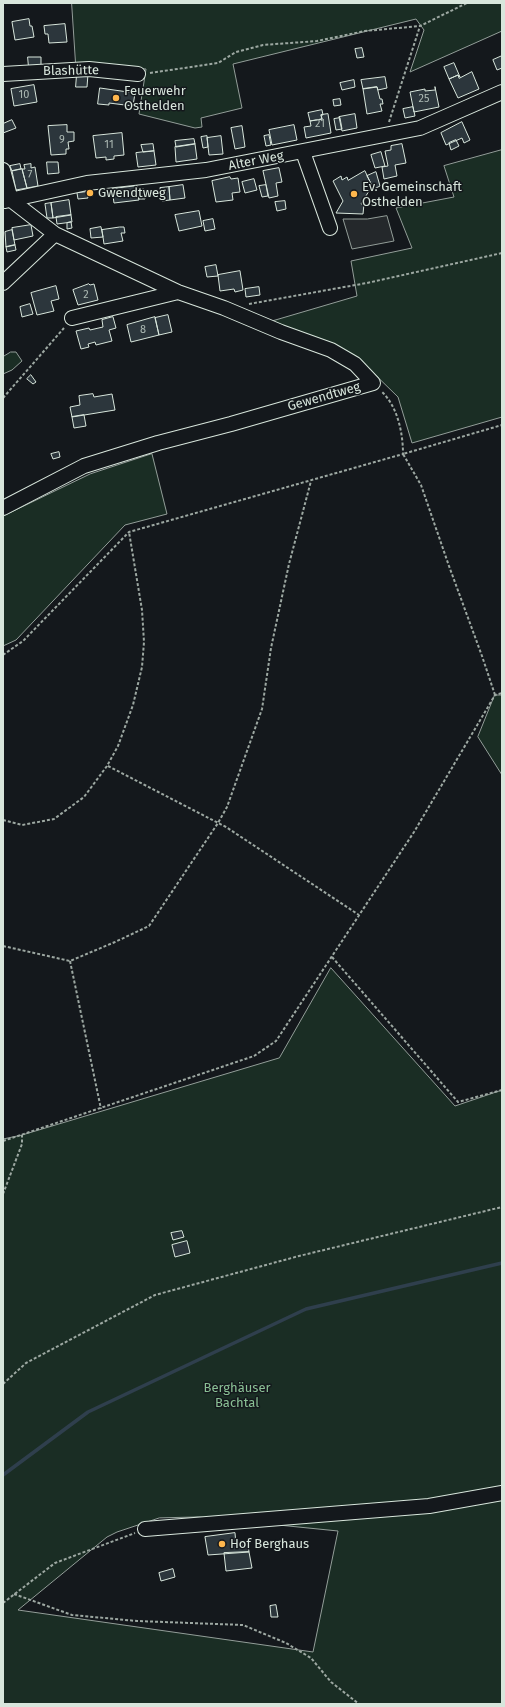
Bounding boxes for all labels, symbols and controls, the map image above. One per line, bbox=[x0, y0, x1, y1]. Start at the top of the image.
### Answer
street label: Blashütte bbox=[43, 63, 99, 79]
place label: Feuerwehr Osthelden bbox=[124, 83, 186, 114]
house number: 10 bbox=[19, 88, 29, 102]
house number: 25 bbox=[419, 92, 429, 106]
marker: Feuerwehr Osthelden bbox=[111, 93, 121, 103]
house number: 21 bbox=[315, 117, 325, 131]
house number: 9 bbox=[59, 133, 65, 147]
house number: 11 bbox=[104, 138, 114, 152]
street label: Alter Weg bbox=[227, 148, 285, 174]
house number: 7 bbox=[28, 168, 32, 182]
place label: Ev. Gemeinschaft Osthelden bbox=[362, 179, 462, 210]
place label: Gwendtweg bbox=[98, 185, 166, 201]
marker: Gwendtweg bbox=[85, 188, 95, 198]
marker: Ev. Gemeinschaft Osthelden bbox=[349, 189, 359, 199]
house number: 2 bbox=[83, 288, 89, 302]
house number: 8 bbox=[140, 323, 146, 337]
street label: Gewendtweg bbox=[286, 379, 362, 415]
park label: Berghäuser Bachtal bbox=[203, 1380, 271, 1411]
place label: Hof Berghaus bbox=[230, 1536, 309, 1552]
marker: Hof Berghaus bbox=[217, 1539, 227, 1549]

